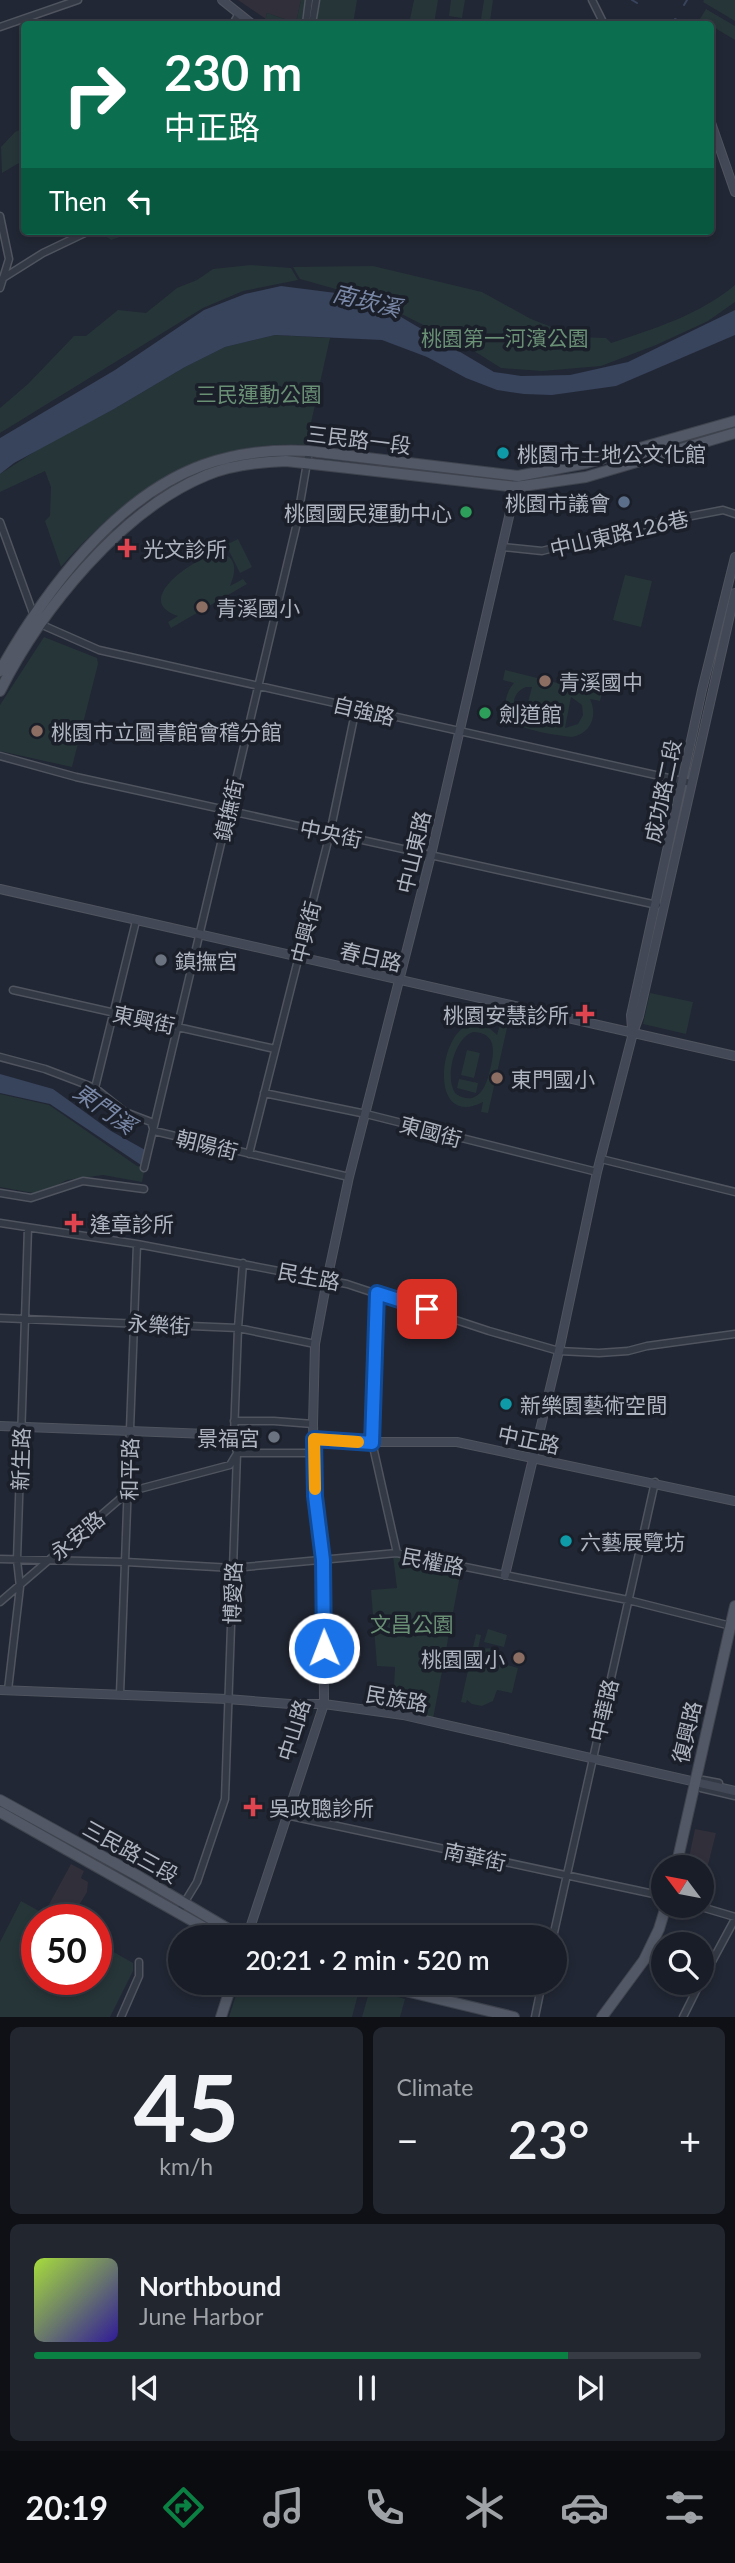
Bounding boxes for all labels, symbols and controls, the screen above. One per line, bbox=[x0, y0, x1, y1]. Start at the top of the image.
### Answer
text: 230 m bbox=[164, 43, 302, 101]
icon: right bbox=[49, 49, 140, 140]
text: 中正路 bbox=[164, 107, 260, 146]
icon: left bbox=[121, 182, 159, 220]
text: Then bbox=[49, 185, 107, 217]
water label: 南崁溪 bbox=[330, 278, 407, 323]
park label: 桃園第一河濱公園 bbox=[421, 325, 589, 350]
park label: 三民運動公園 bbox=[196, 381, 322, 406]
street label: 三民路一段 bbox=[305, 420, 413, 458]
place label: 桃園市土地公文化館 bbox=[517, 441, 706, 466]
marker: 桃園市土地公文化館 bbox=[495, 445, 511, 461]
place label: 桃園市議會 bbox=[505, 490, 610, 515]
marker: 桃園市議會 bbox=[616, 494, 632, 510]
place label: 桃園國民運動中心 bbox=[284, 500, 452, 525]
marker: 桃園國民運動中心 bbox=[458, 504, 474, 520]
street label: 中山東路126巷 bbox=[547, 505, 691, 561]
place label: 光文診所 bbox=[143, 536, 227, 561]
marker: 光文診所 bbox=[117, 538, 137, 558]
place label: 青溪國小 bbox=[216, 595, 300, 620]
marker: 青溪國小 bbox=[194, 599, 210, 615]
place label: 青溪國中 bbox=[559, 669, 643, 694]
marker: 青溪國中 bbox=[537, 673, 553, 689]
street label: 自強路 bbox=[330, 691, 398, 729]
place label: 劍道館 bbox=[499, 701, 562, 726]
marker: 劍道館 bbox=[477, 705, 493, 721]
place label: 桃園市立圖書館會稽分館 bbox=[51, 719, 282, 744]
marker: 桃園市立圖書館會稽分館 bbox=[29, 723, 45, 739]
street label: 成功路二段 bbox=[639, 737, 685, 845]
street label: 鎮撫街 bbox=[209, 776, 247, 844]
street label: 中山東路 bbox=[391, 808, 435, 896]
street label: 中央街 bbox=[298, 814, 364, 852]
street label: 中興街 bbox=[285, 898, 325, 966]
street label: 春日路 bbox=[337, 937, 405, 975]
place label: 鎮撫宮 bbox=[175, 948, 238, 973]
marker: 鎮撫宮 bbox=[153, 952, 169, 968]
street label: 東興街 bbox=[111, 1000, 177, 1038]
place label: 桃園安慧診所 bbox=[443, 1002, 569, 1027]
marker: 桃園安慧診所 bbox=[575, 1004, 595, 1024]
place label: 東門國小 bbox=[511, 1066, 595, 1091]
marker: 東門國小 bbox=[489, 1070, 505, 1086]
water label: 東門溪 bbox=[69, 1077, 144, 1141]
street label: 東國街 bbox=[397, 1111, 465, 1151]
street label: 朝陽街 bbox=[173, 1124, 241, 1164]
place label: 逢章診所 bbox=[90, 1211, 174, 1236]
marker: 逢章診所 bbox=[64, 1213, 84, 1233]
street label: 民生路 bbox=[276, 1258, 342, 1294]
pin bbox=[397, 1279, 457, 1339]
icon: arrive bbox=[408, 1290, 446, 1328]
street label: 永樂街 bbox=[127, 1310, 191, 1338]
place label: 新樂園藝術空間 bbox=[520, 1392, 667, 1417]
marker: 新樂園藝術空間 bbox=[498, 1396, 514, 1412]
street label: 中正路 bbox=[496, 1420, 562, 1458]
place label: 景福宮 bbox=[197, 1425, 260, 1450]
street label: 新生路 bbox=[6, 1427, 34, 1491]
marker: 景福宮 bbox=[266, 1429, 282, 1445]
street label: 和平路 bbox=[116, 1437, 142, 1501]
street label: 永安路 bbox=[45, 1505, 109, 1565]
place label: 六藝展覽坊 bbox=[580, 1529, 685, 1554]
marker: 六藝展覽坊 bbox=[558, 1533, 574, 1549]
street label: 民權路 bbox=[400, 1543, 466, 1579]
street label: 博愛路 bbox=[218, 1561, 246, 1625]
position arrow bbox=[287, 1611, 361, 1685]
park label: 文昌公園 bbox=[370, 1611, 454, 1636]
place label: 桃園國小 bbox=[421, 1646, 505, 1671]
marker: 桃園國小 bbox=[511, 1650, 527, 1666]
street label: 中華路 bbox=[584, 1676, 622, 1744]
street label: 民族路 bbox=[364, 1680, 430, 1716]
street label: 中山路 bbox=[272, 1696, 314, 1764]
street label: 復興路 bbox=[667, 1698, 705, 1766]
place label: 吳政聰診所 bbox=[269, 1795, 374, 1820]
marker: 吳政聰診所 bbox=[243, 1797, 263, 1817]
street label: 三民路三段 bbox=[79, 1815, 183, 1887]
street label: 南華街 bbox=[442, 1837, 508, 1875]
north arrow bbox=[651, 1855, 714, 1918]
map controls bbox=[651, 1855, 714, 1995]
speed limit sign: 50 bbox=[21, 1904, 112, 1995]
button: search bbox=[651, 1932, 714, 1995]
text: 20:21 · 2 min · 520 m bbox=[245, 1944, 490, 1976]
text: 45 bbox=[133, 2052, 239, 2161]
text: Climate bbox=[397, 2073, 473, 2101]
text: 23° bbox=[508, 2108, 590, 2170]
text: − bbox=[397, 2117, 419, 2163]
text: + bbox=[679, 2117, 701, 2163]
text: km/h bbox=[159, 2152, 213, 2180]
text: Northbound bbox=[139, 2270, 281, 2302]
text: June Harbor bbox=[139, 2302, 263, 2330]
icon: previous bbox=[126, 2369, 164, 2407]
icon: pause bbox=[348, 2369, 386, 2407]
icon: next bbox=[571, 2369, 609, 2407]
icon: directions bbox=[159, 2483, 208, 2532]
icon: music bbox=[259, 2483, 308, 2532]
icon: phone bbox=[360, 2483, 409, 2532]
icon: climate bbox=[460, 2483, 509, 2532]
icon: car bbox=[560, 2483, 609, 2532]
icon: filters bbox=[660, 2483, 709, 2532]
text: 20:19 bbox=[26, 2488, 108, 2527]

